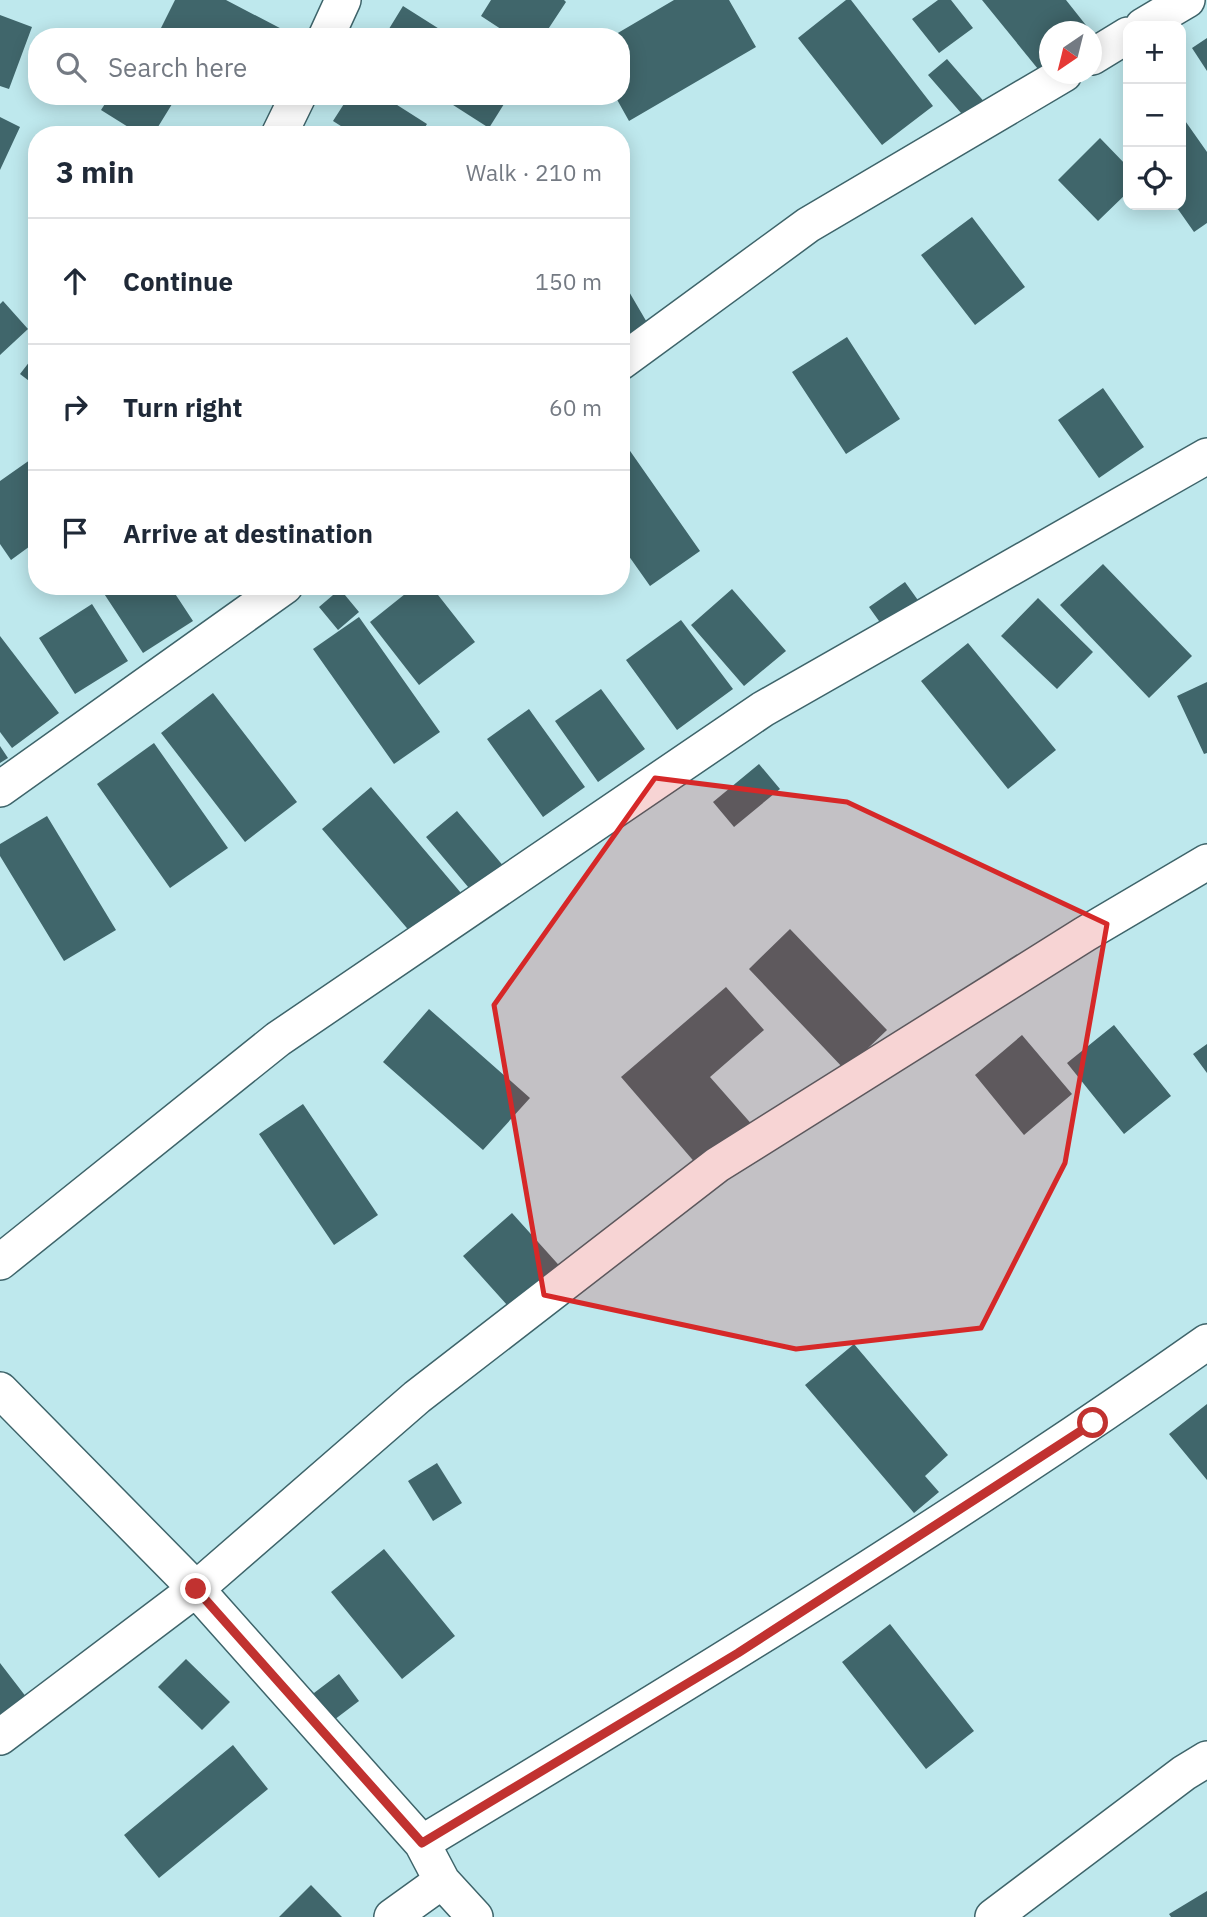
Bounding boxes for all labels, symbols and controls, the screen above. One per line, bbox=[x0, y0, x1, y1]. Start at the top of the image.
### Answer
north arrow bbox=[1039, 21, 1102, 84]
map controls bbox=[1123, 21, 1186, 210]
button: + bbox=[1123, 21, 1186, 84]
search box bbox=[28, 28, 630, 105]
icon: search bbox=[52, 48, 90, 86]
text: Search here bbox=[108, 50, 247, 84]
button: − bbox=[1123, 84, 1186, 147]
button: locate bbox=[1123, 147, 1186, 210]
text: 3 min bbox=[56, 152, 134, 191]
text: Walk · 210 m bbox=[466, 157, 602, 187]
icon: ahead bbox=[56, 262, 94, 300]
text: Continue bbox=[123, 264, 233, 298]
text: 150 m bbox=[535, 266, 602, 296]
icon: right bbox=[56, 388, 94, 426]
text: Turn right bbox=[123, 390, 242, 424]
text: 60 m bbox=[549, 392, 602, 422]
icon: arrive bbox=[56, 514, 94, 552]
text: Arrive at destination bbox=[123, 516, 373, 550]
route start bbox=[1077, 1407, 1108, 1438]
route end bbox=[180, 1573, 211, 1604]

